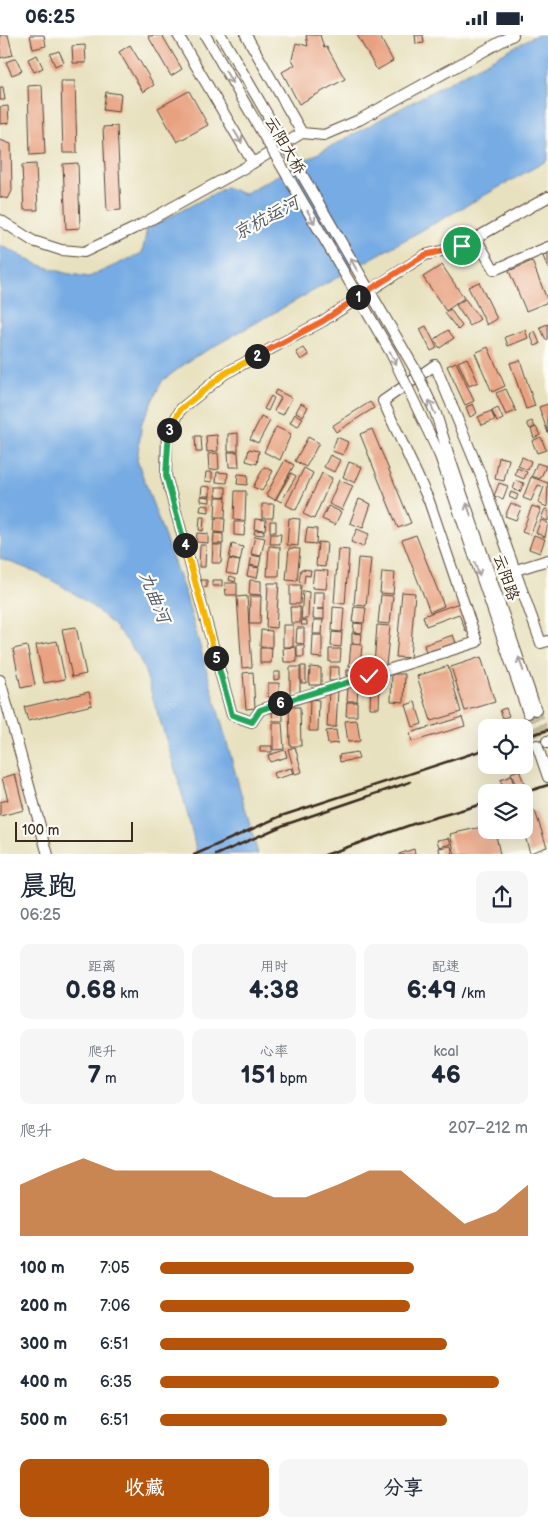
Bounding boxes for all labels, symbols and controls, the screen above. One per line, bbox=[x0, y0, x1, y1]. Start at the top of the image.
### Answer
text: 06:25 bbox=[25, 6, 75, 29]
one-way arrow bbox=[225, 70, 235, 84]
street label: 云阳大桥 bbox=[260, 113, 309, 178]
one-way arrow bbox=[234, 130, 244, 144]
water label: 京杭运河 bbox=[230, 191, 306, 245]
one-way arrow bbox=[307, 210, 317, 224]
pin bbox=[441, 225, 483, 267]
icon: arrive bbox=[448, 232, 476, 260]
one-way arrow bbox=[349, 258, 359, 272]
pin: 1 bbox=[346, 285, 370, 309]
text: 1 bbox=[356, 289, 361, 306]
pin: 2 bbox=[244, 343, 270, 369]
text: 2 bbox=[253, 348, 262, 365]
one-way arrow bbox=[389, 350, 398, 365]
one-way arrow bbox=[427, 400, 437, 415]
pin: 3 bbox=[156, 417, 182, 443]
text: 3 bbox=[165, 422, 174, 439]
one-way arrow bbox=[464, 503, 473, 518]
pin: 4 bbox=[172, 533, 198, 557]
text: 4 bbox=[181, 537, 190, 554]
street label: 云阳路 bbox=[489, 552, 522, 603]
one-way arrow bbox=[473, 561, 482, 576]
water label: 九曲河 bbox=[135, 568, 176, 629]
pin: 5 bbox=[204, 645, 228, 671]
text: 5 bbox=[212, 650, 221, 667]
pin bbox=[348, 655, 390, 697]
one-way arrow bbox=[516, 657, 525, 672]
icon: check bbox=[355, 662, 383, 690]
pin: 6 bbox=[268, 691, 292, 715]
text: 6 bbox=[276, 695, 285, 712]
map controls bbox=[478, 719, 533, 839]
button: locate bbox=[478, 719, 533, 774]
button: layers bbox=[478, 784, 533, 839]
scale bar bbox=[15, 819, 132, 843]
text: 100 m bbox=[22, 822, 59, 839]
text: 晨跑 bbox=[20, 870, 76, 903]
button: share bbox=[476, 871, 528, 923]
text: 06:25 bbox=[20, 906, 61, 925]
text: 距离 bbox=[88, 958, 116, 975]
text: 用时 bbox=[260, 958, 288, 975]
text: 配速 bbox=[432, 958, 460, 975]
text: 0.68 bbox=[65, 975, 117, 1006]
text: 4:38 bbox=[249, 975, 299, 1006]
text: 6:49 bbox=[406, 975, 457, 1006]
text: km bbox=[117, 985, 139, 1002]
text: /km bbox=[457, 985, 486, 1002]
text: 爬升 bbox=[88, 1043, 116, 1060]
text: 心率 bbox=[260, 1043, 288, 1060]
text: kcal bbox=[433, 1043, 459, 1060]
text: 7 bbox=[87, 1060, 101, 1091]
text: 151 bbox=[241, 1060, 276, 1091]
text: 46 bbox=[431, 1060, 461, 1091]
text: m bbox=[101, 1070, 117, 1087]
text: bpm bbox=[276, 1070, 307, 1087]
text: 207–212 m bbox=[448, 1119, 528, 1138]
text: 爬升 bbox=[20, 1122, 52, 1141]
text: 100 m bbox=[20, 1259, 65, 1278]
text: 7:05 bbox=[100, 1259, 130, 1278]
text: 200 m bbox=[20, 1297, 67, 1316]
text: 7:06 bbox=[100, 1297, 130, 1316]
text: 300 m bbox=[20, 1335, 67, 1354]
text: 6:51 bbox=[100, 1335, 128, 1354]
text: 400 m bbox=[20, 1373, 67, 1392]
text: 6:35 bbox=[100, 1373, 132, 1392]
text: 500 m bbox=[20, 1411, 67, 1430]
text: 6:51 bbox=[100, 1411, 128, 1430]
button: 收藏 bbox=[20, 1459, 269, 1517]
button: 分享 bbox=[279, 1459, 528, 1517]

